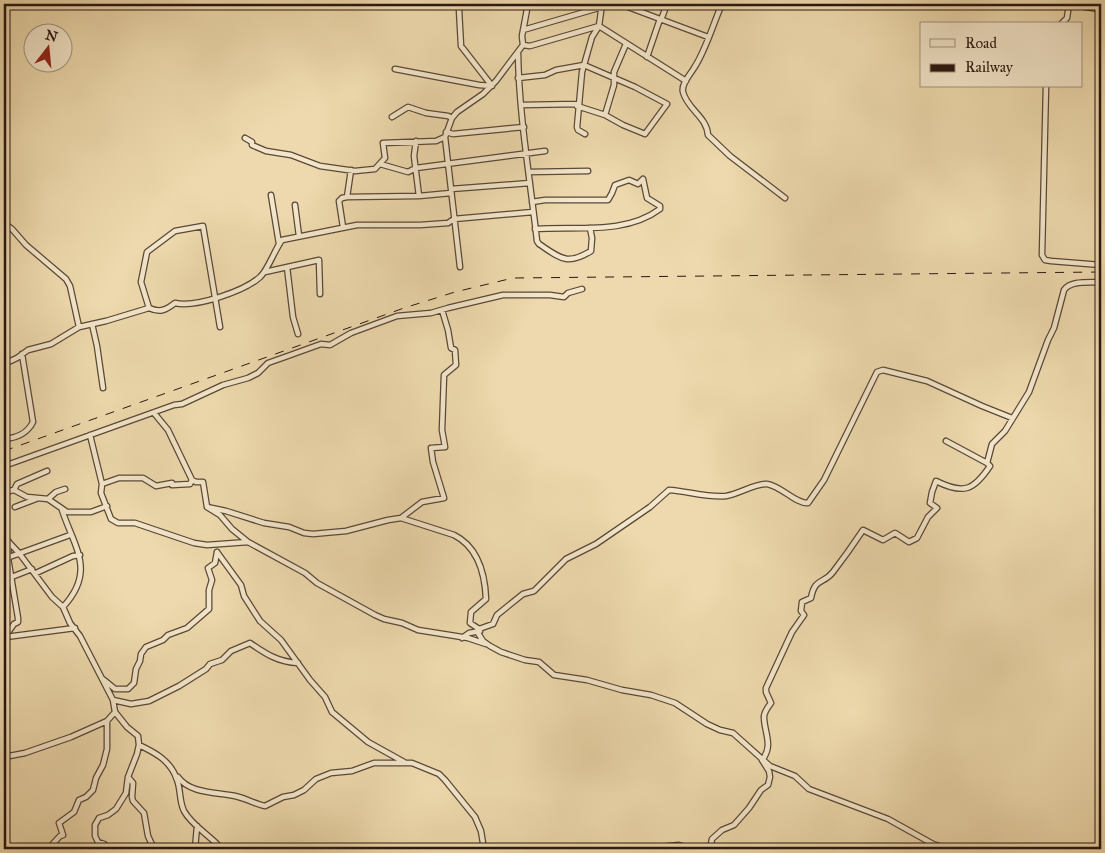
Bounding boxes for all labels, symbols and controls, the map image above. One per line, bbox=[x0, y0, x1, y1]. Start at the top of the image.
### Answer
north arrow bbox=[22, 22, 72, 72]
legend bbox=[920, 22, 1082, 88]
text: N bbox=[43, 26, 60, 46]
text: Road bbox=[965, 34, 997, 52]
text: Railway bbox=[965, 58, 1014, 76]

